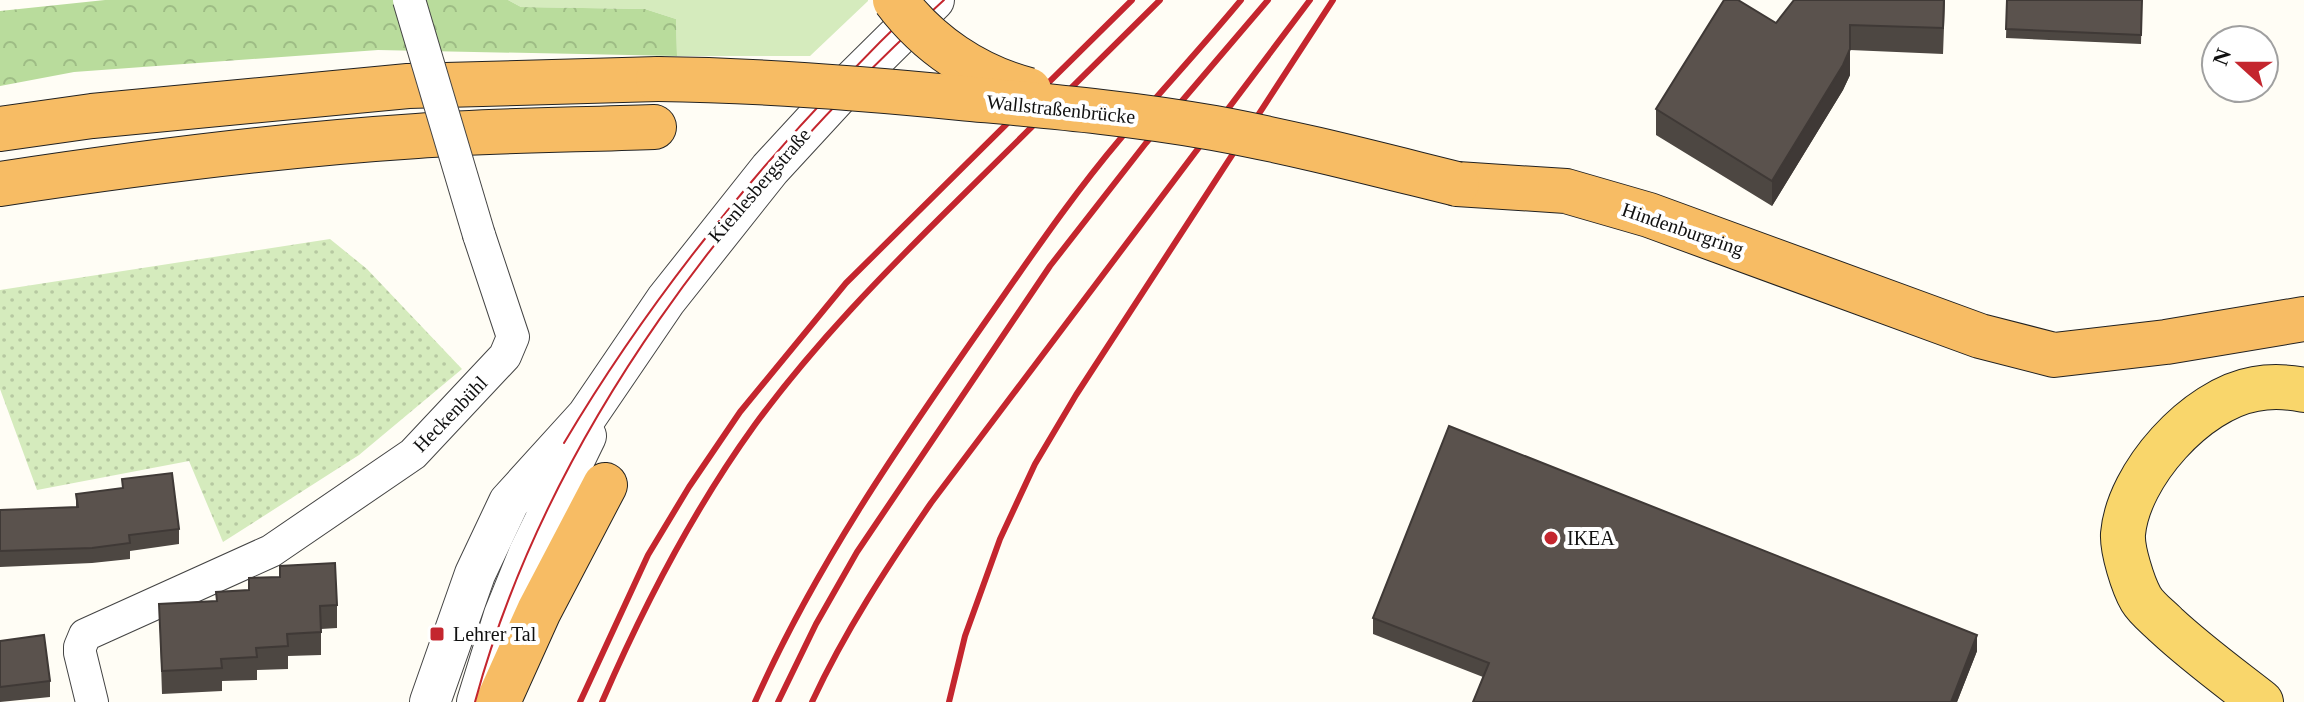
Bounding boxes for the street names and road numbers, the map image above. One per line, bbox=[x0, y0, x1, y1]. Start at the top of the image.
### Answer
street label: Wallstraßenbrücke bbox=[986, 90, 1137, 128]
street label: Kienlesbergstraße bbox=[703, 123, 815, 247]
street label: Hindenburgring bbox=[1619, 198, 1747, 261]
street label: Heckenbühl bbox=[409, 371, 492, 456]

